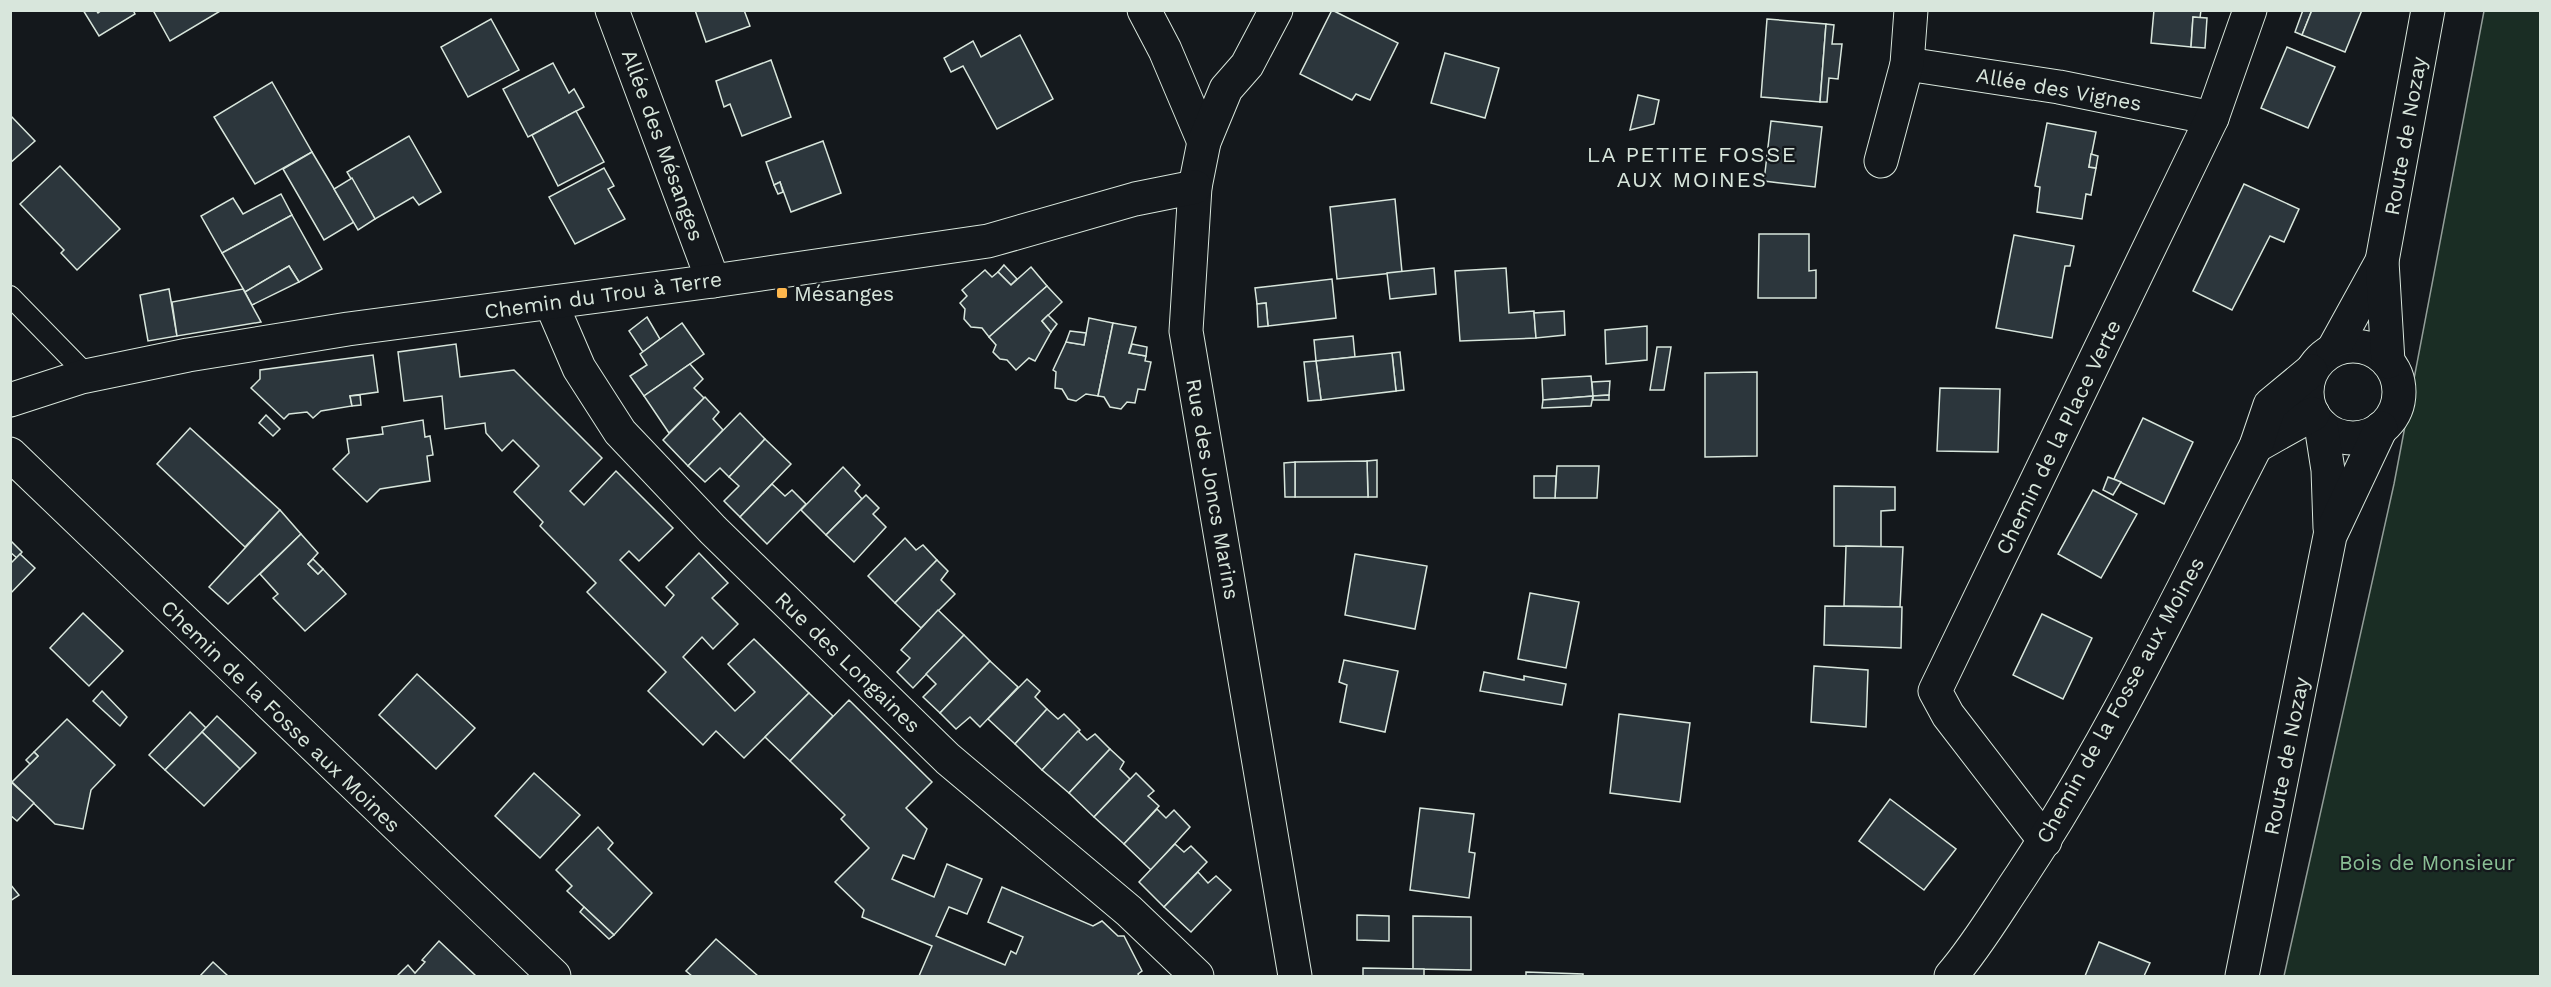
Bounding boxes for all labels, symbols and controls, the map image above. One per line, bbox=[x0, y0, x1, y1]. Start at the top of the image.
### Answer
street label: Allée des Mésanges bbox=[617, 46, 709, 244]
street label: Route de Nozay bbox=[2379, 55, 2431, 217]
street label: Allée des Vignes bbox=[1974, 62, 2144, 116]
district label: LA PETITE FOSSE AUX MOINES bbox=[1587, 142, 1797, 192]
street label: Chemin du Trou à Terre bbox=[483, 266, 723, 324]
place label: Mésanges bbox=[794, 281, 894, 306]
marker: Mésanges bbox=[775, 286, 789, 300]
street label: Chemin de la Place Verte bbox=[1990, 316, 2126, 558]
street label: Rue des Joncs Marins bbox=[1181, 376, 1245, 602]
street label: Chemin de la Fosse aux Moines bbox=[2031, 553, 2209, 847]
street label: Rue des Longaines bbox=[770, 586, 926, 738]
street label: Chemin de la Fosse aux Moines bbox=[156, 595, 406, 837]
street label: Route de Nozay bbox=[2258, 675, 2314, 837]
park label: Bois de Monsieur bbox=[2339, 850, 2516, 875]

